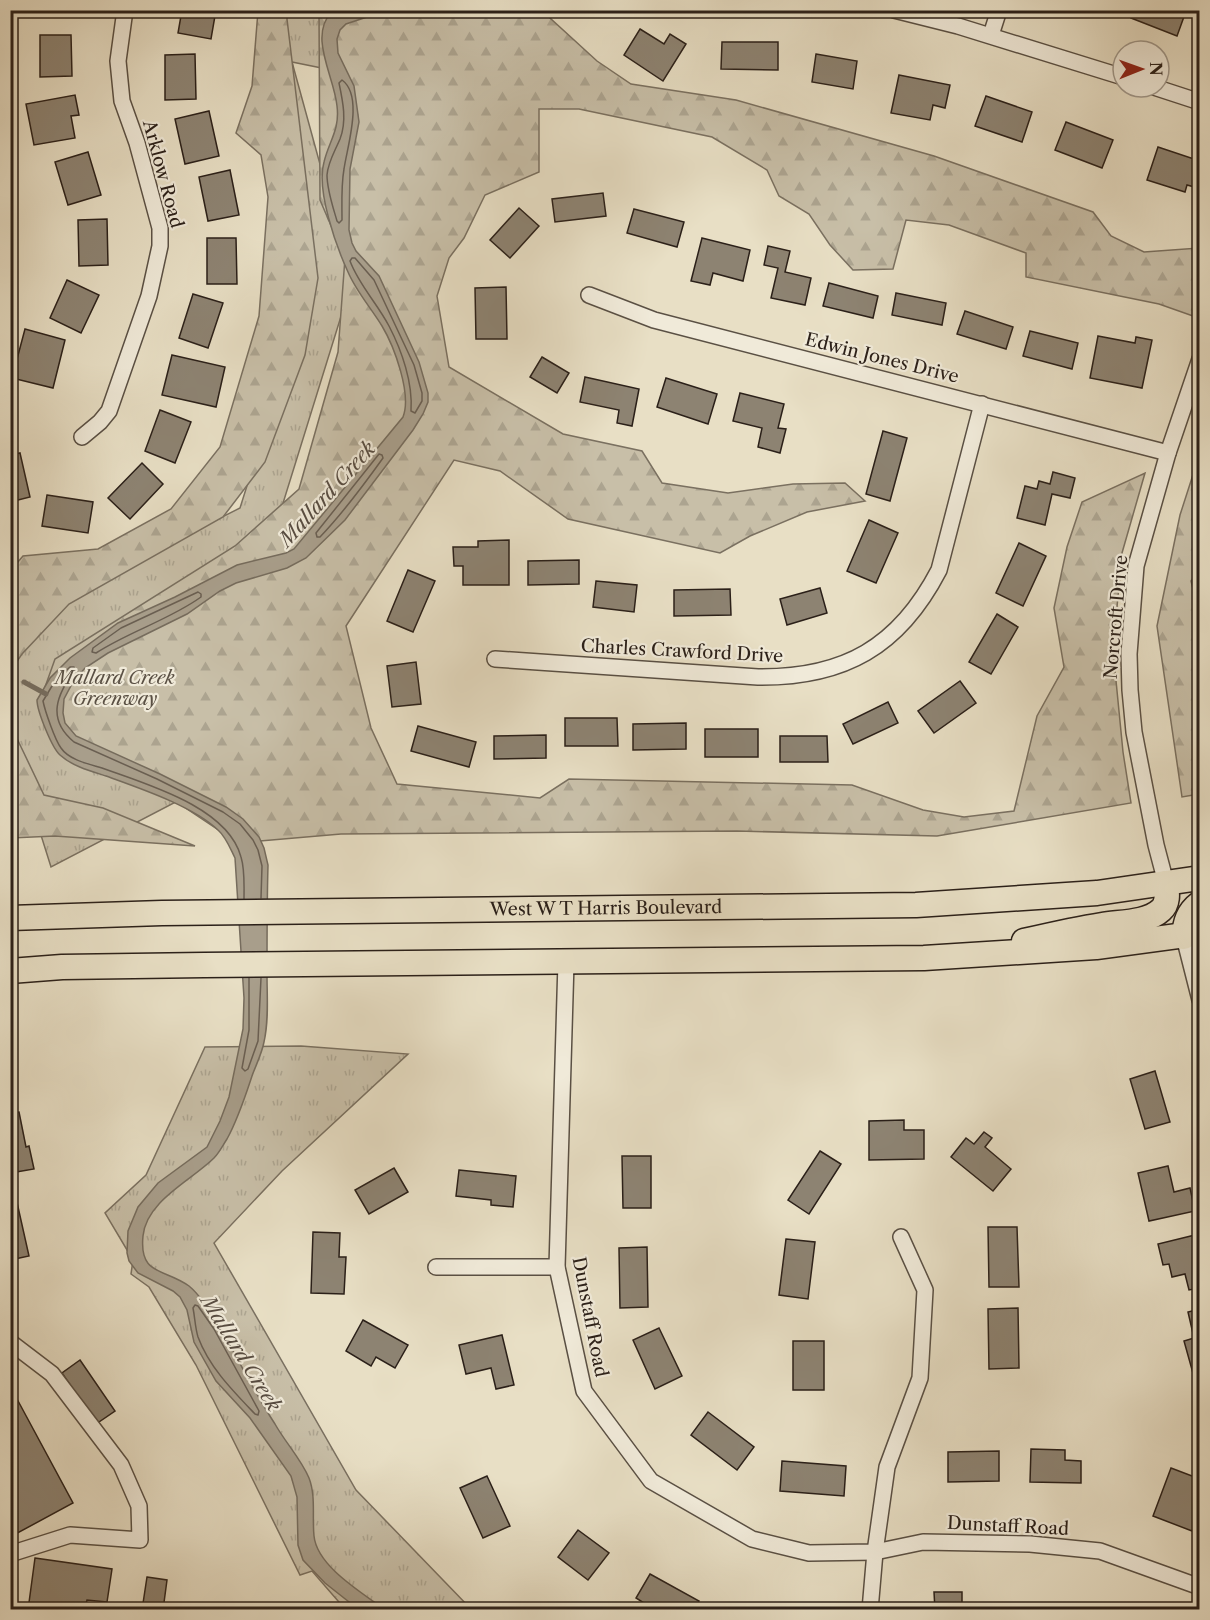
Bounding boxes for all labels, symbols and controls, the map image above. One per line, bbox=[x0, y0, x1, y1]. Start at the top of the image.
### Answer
north arrow bbox=[1111, 39, 1171, 99]
text: N bbox=[1146, 62, 1166, 76]
street label: Arklow Road bbox=[138, 117, 188, 230]
street label: Edwin Jones Drive bbox=[803, 328, 961, 388]
water label: Mallard Creek bbox=[272, 436, 381, 553]
street label: Norcroft Drive bbox=[1100, 554, 1132, 680]
street label: Charles Crawford Drive bbox=[580, 635, 784, 667]
park label: Mallard Creek Greenway bbox=[53, 667, 175, 710]
street label: West W T Harris Boulevard bbox=[488, 896, 722, 921]
street label: Dunstaff Road bbox=[568, 1255, 612, 1379]
water label: Mallard Creek bbox=[195, 1289, 287, 1416]
street label: Dunstaff Road bbox=[946, 1512, 1070, 1540]

